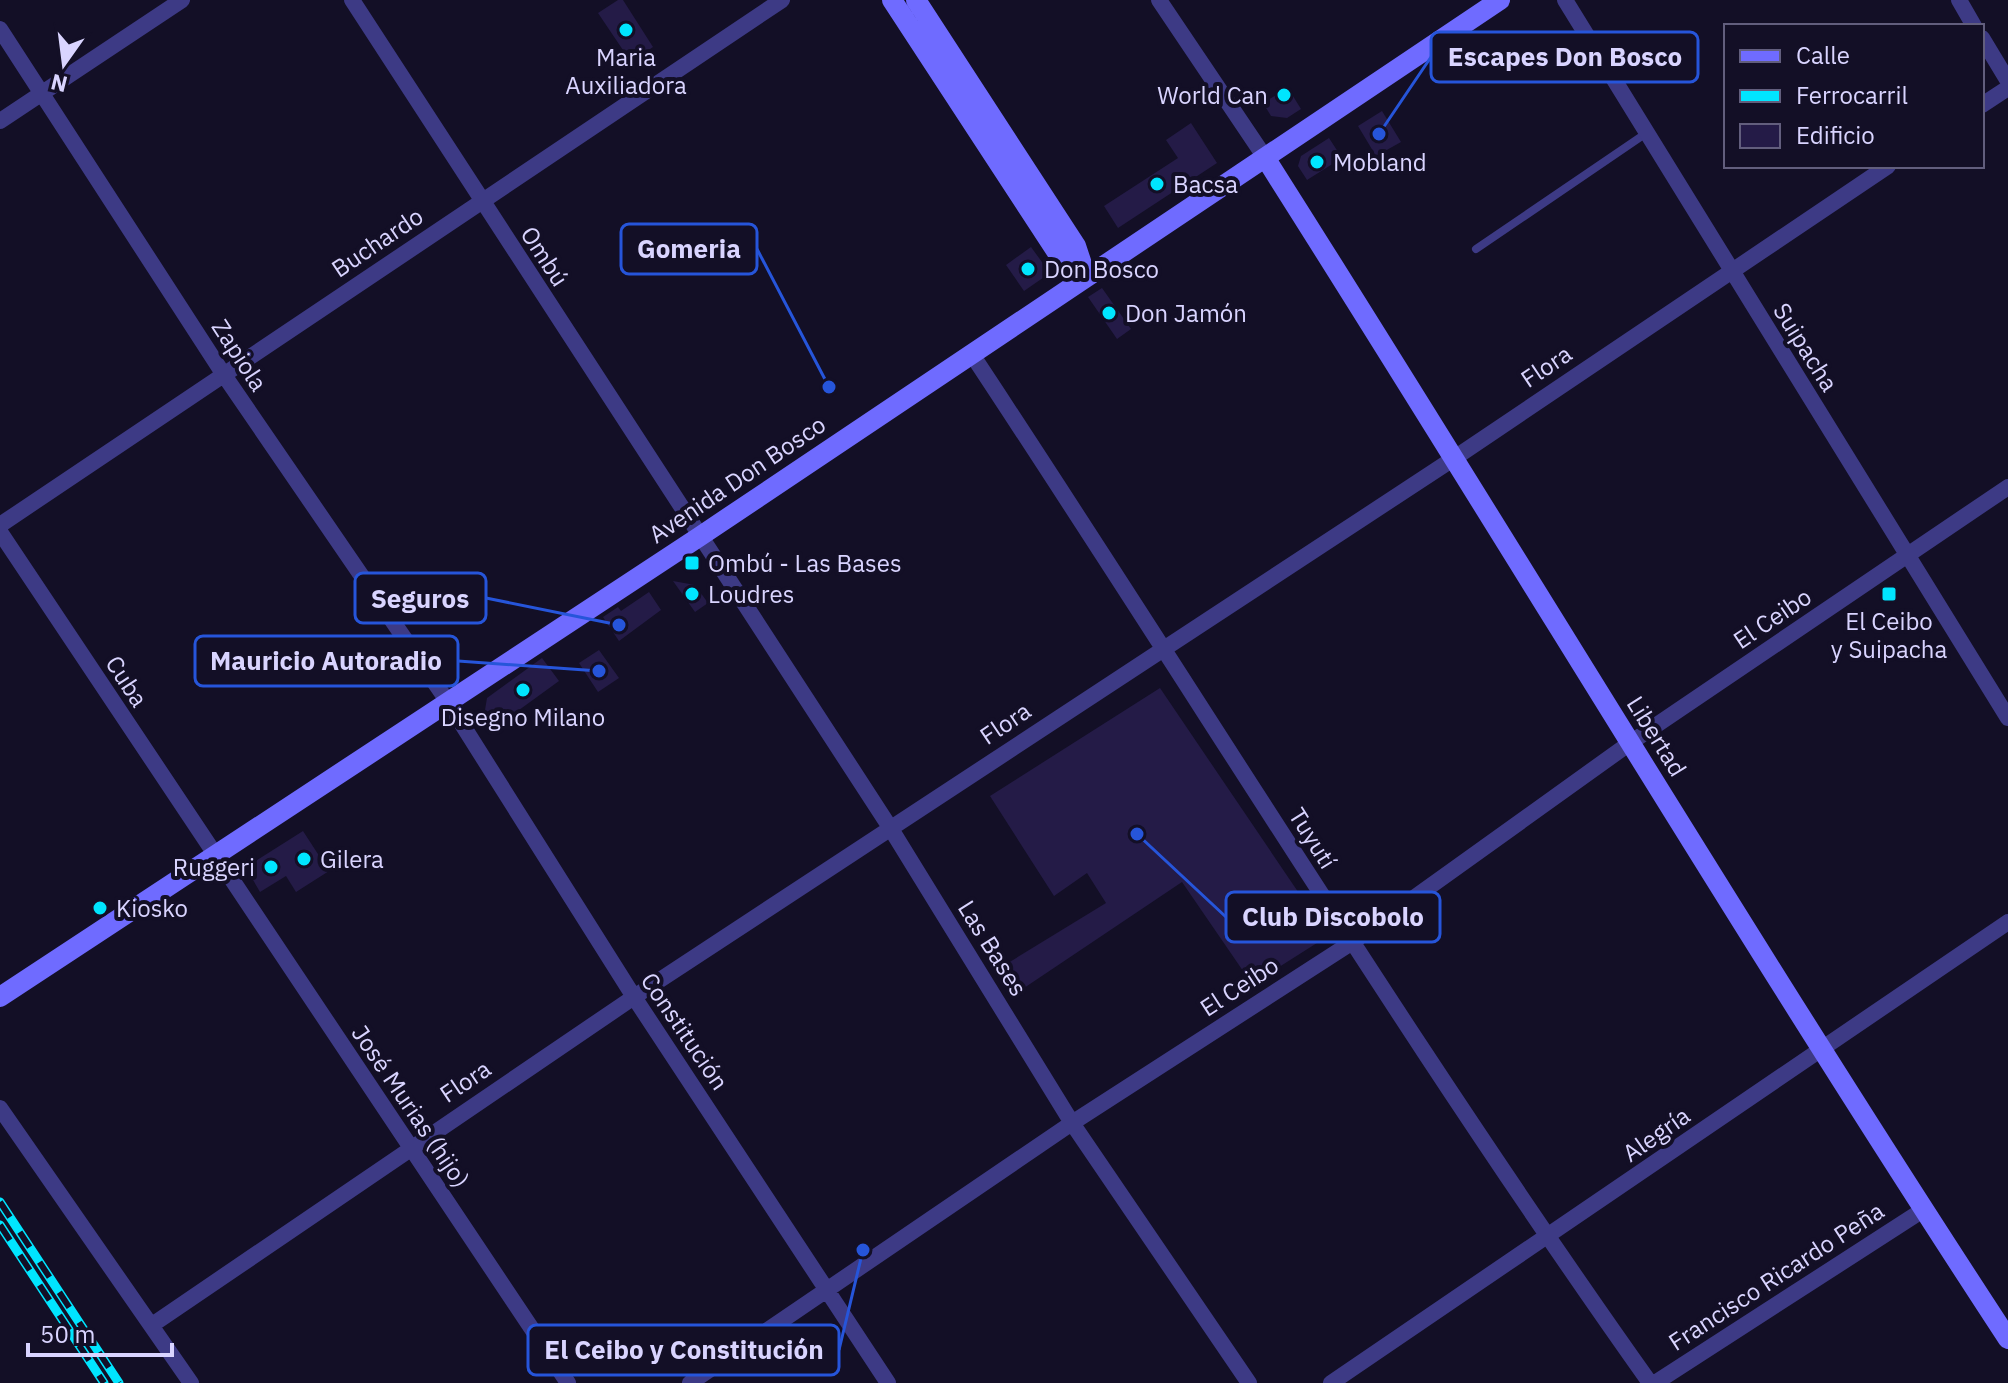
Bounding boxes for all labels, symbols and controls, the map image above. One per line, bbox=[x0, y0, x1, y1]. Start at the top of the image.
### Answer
marker: Maria Auxiliadora bbox=[617, 21, 635, 39]
north arrow bbox=[24, 24, 104, 104]
legend bbox=[1724, 24, 1984, 168]
callout: Escapes Don Bosco bbox=[1431, 32, 1698, 82]
text: Escapes Don Bosco bbox=[1448, 39, 1682, 73]
text: Calle bbox=[1796, 39, 1850, 71]
place label: Maria Auxiliadora bbox=[565, 41, 687, 101]
text: N bbox=[48, 68, 70, 100]
place label: World Can bbox=[1157, 79, 1268, 111]
text: Ferrocarril bbox=[1796, 79, 1908, 111]
marker: World Can bbox=[1275, 86, 1293, 104]
text: Edificio bbox=[1796, 119, 1875, 151]
place label: Mobland bbox=[1333, 146, 1427, 178]
marker: Mobland bbox=[1308, 153, 1326, 171]
place label: Bacsa bbox=[1173, 168, 1238, 200]
marker: Bacsa bbox=[1148, 175, 1166, 193]
street label: Buchardo bbox=[325, 200, 429, 284]
street label: Ombú bbox=[514, 220, 576, 292]
callout: Gomeria bbox=[621, 224, 757, 274]
text: Gomeria bbox=[637, 231, 741, 265]
place label: Don Bosco bbox=[1044, 253, 1159, 285]
marker: Don Bosco bbox=[1019, 260, 1037, 278]
place label: Don Jamón bbox=[1125, 297, 1247, 329]
street label: Suipacha bbox=[1766, 297, 1846, 398]
marker: Don Jamón bbox=[1100, 304, 1118, 322]
street label: Zapiola bbox=[205, 313, 275, 397]
street label: Flora bbox=[1514, 337, 1578, 395]
street label: Avenida Don Bosco bbox=[642, 408, 832, 550]
place label: Ombú - Las Bases bbox=[708, 547, 902, 579]
marker: Ombú - Las Bases bbox=[683, 554, 701, 572]
callout: Seguros bbox=[355, 573, 486, 623]
place label: Loudres bbox=[708, 578, 794, 610]
street label: El Ceibo bbox=[1727, 580, 1817, 656]
text: Seguros bbox=[371, 581, 469, 615]
marker: Loudres bbox=[683, 585, 701, 603]
marker: El Ceibo y Suipacha bbox=[1880, 585, 1898, 603]
place label: El Ceibo y Suipacha bbox=[1831, 605, 1947, 665]
callout: Mauricio Autoradio bbox=[195, 636, 458, 686]
text: Mauricio Autoradio bbox=[210, 643, 442, 677]
street label: Cuba bbox=[99, 649, 156, 713]
marker: Disegno Milano bbox=[514, 681, 532, 699]
street label: Libertad bbox=[1620, 690, 1694, 782]
street label: Flora bbox=[973, 694, 1037, 752]
place label: Disegno Milano bbox=[441, 701, 605, 733]
street label: Tuyutí bbox=[1282, 801, 1344, 875]
place label: Gilera bbox=[320, 843, 384, 875]
marker: Gilera bbox=[295, 850, 313, 868]
place label: Ruggeri bbox=[173, 851, 255, 883]
marker: Ruggeri bbox=[262, 858, 280, 876]
place label: Kiosko bbox=[116, 892, 188, 924]
callout: Club Discobolo bbox=[1226, 892, 1440, 942]
street label: Las Bases bbox=[951, 894, 1035, 1002]
marker: Kiosko bbox=[91, 899, 109, 917]
text: Club Discobolo bbox=[1242, 899, 1424, 933]
street label: El Ceibo bbox=[1194, 949, 1284, 1023]
street label: Constitución bbox=[634, 966, 736, 1096]
street label: José Murias (hijo) bbox=[345, 1019, 477, 1193]
street label: Flora bbox=[433, 1052, 497, 1110]
street label: Alegría bbox=[1616, 1099, 1696, 1169]
street label: Francisco Ricardo Peña bbox=[1662, 1194, 1890, 1358]
scale bar bbox=[28, 1307, 172, 1357]
text: 50 m bbox=[40, 1318, 95, 1350]
callout: El Ceibo y Constitución bbox=[528, 1325, 839, 1375]
text: El Ceibo y Constitución bbox=[544, 1332, 824, 1366]

